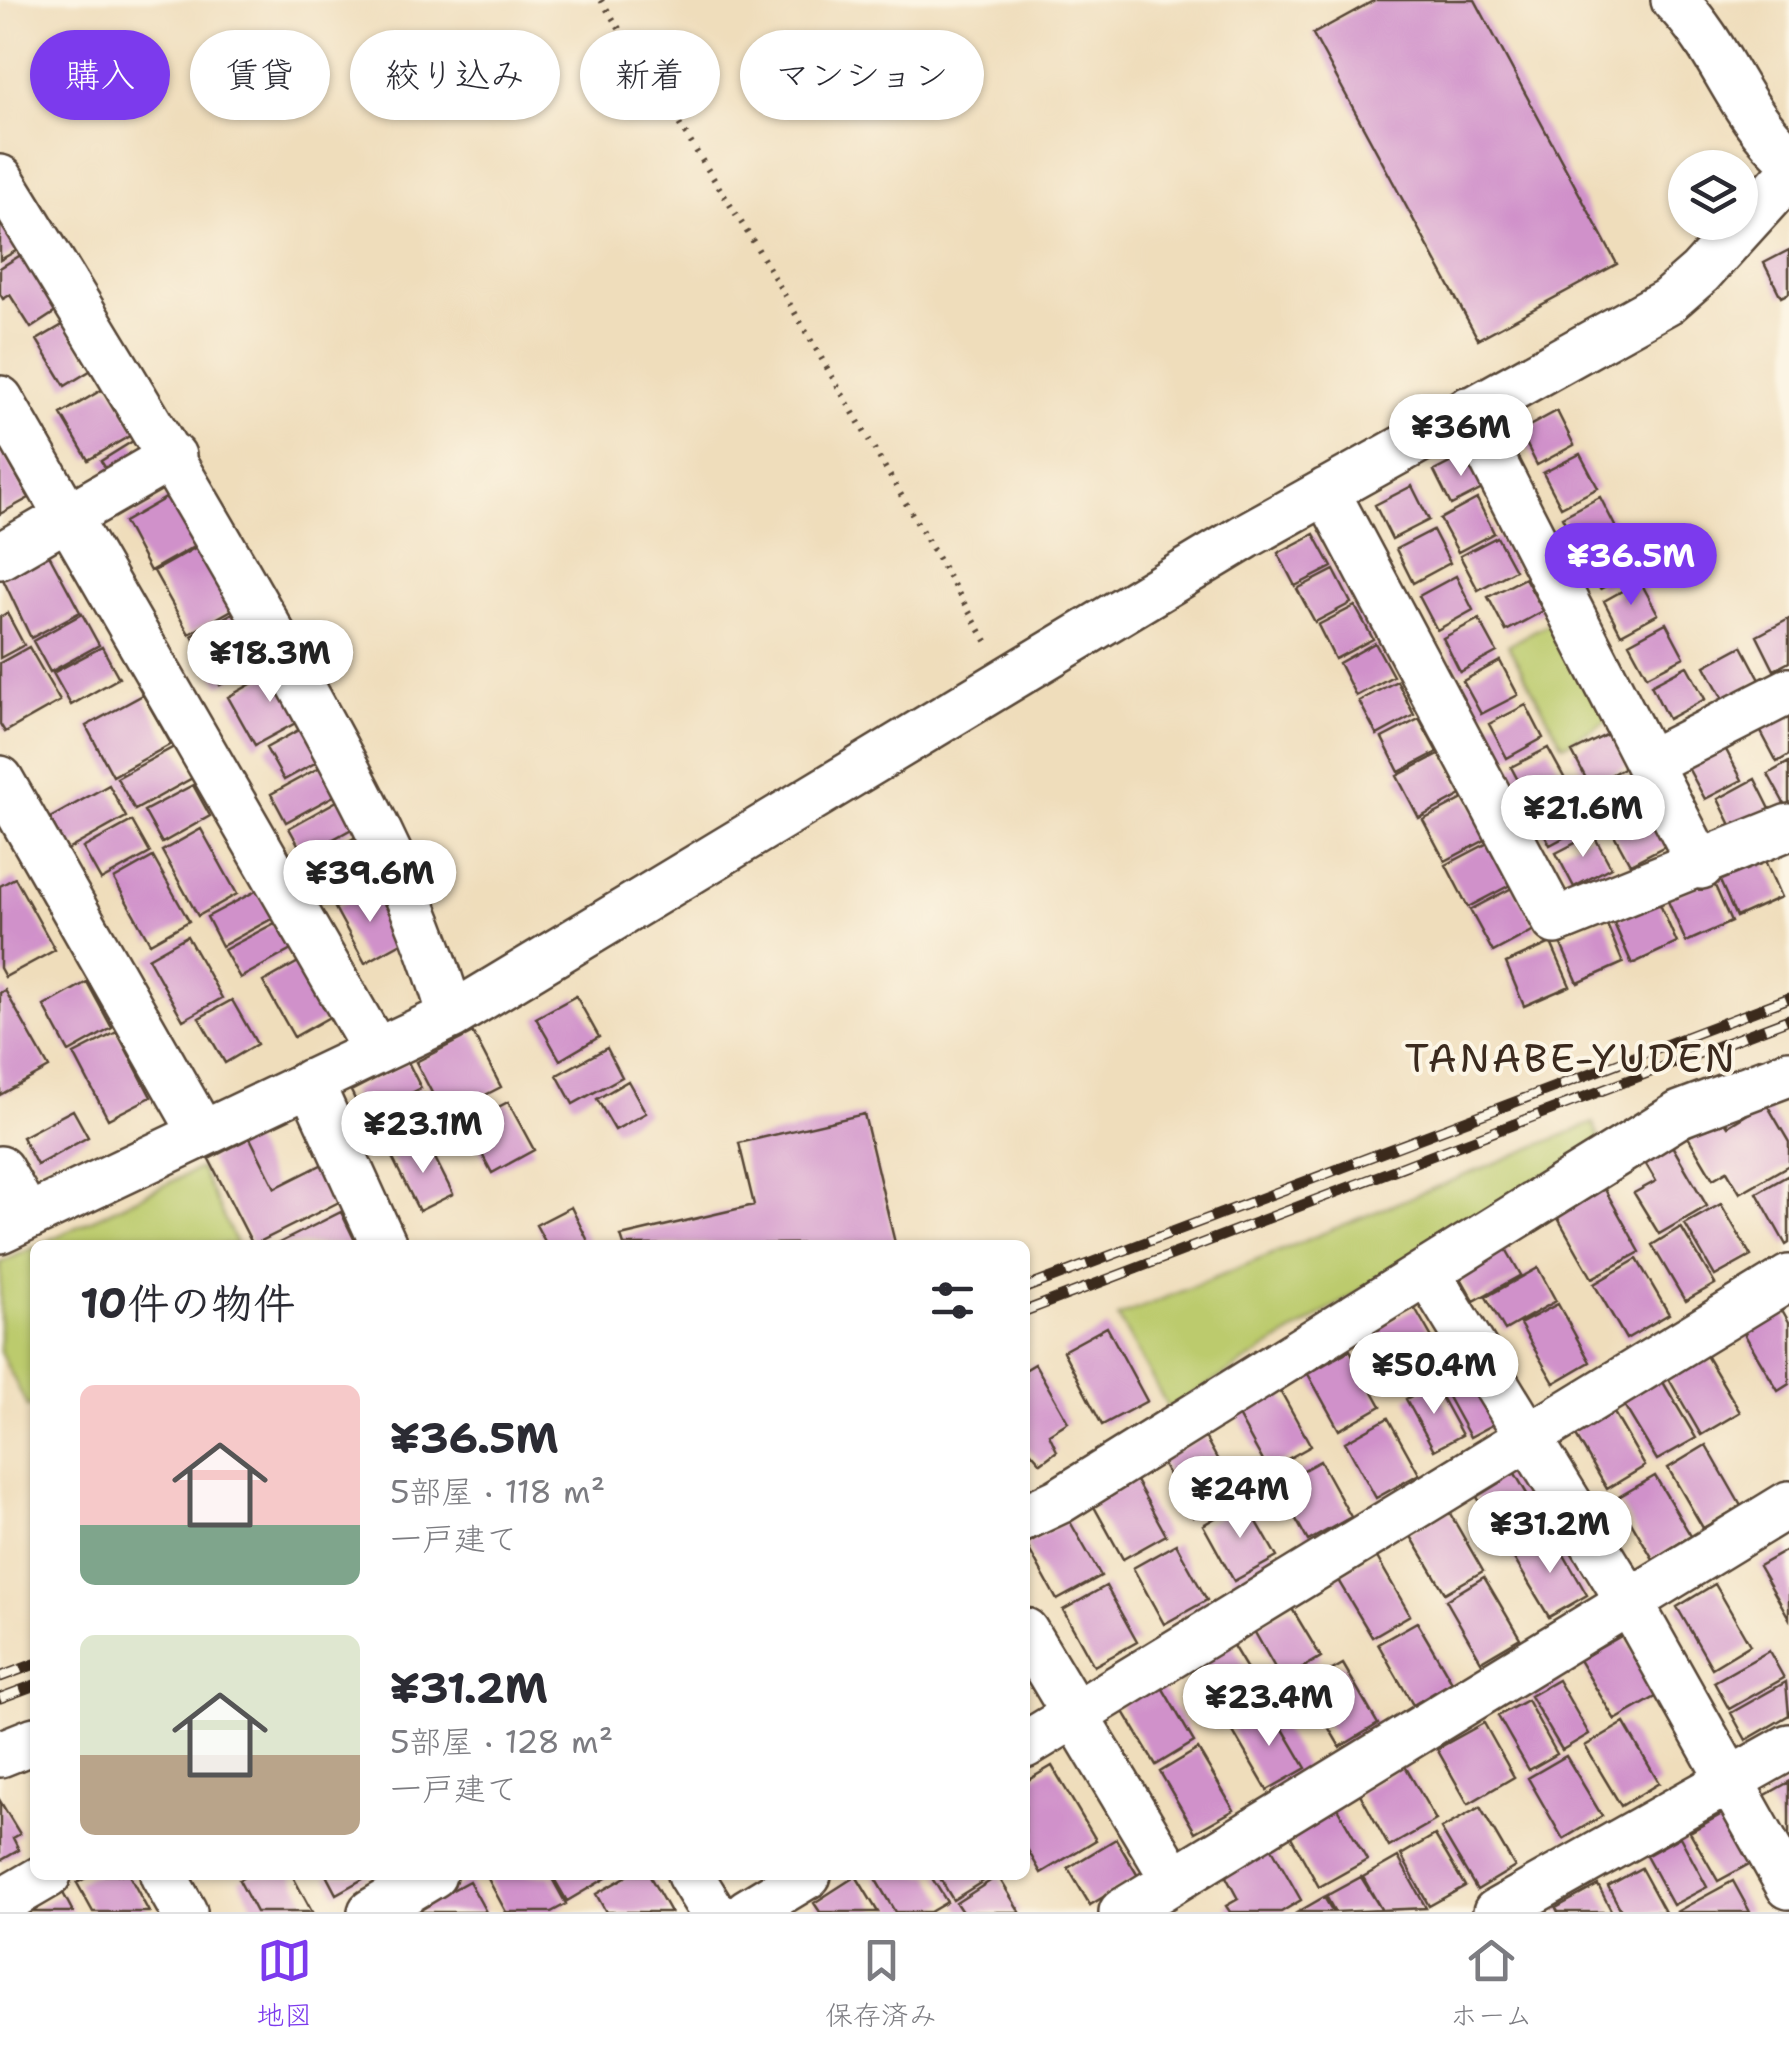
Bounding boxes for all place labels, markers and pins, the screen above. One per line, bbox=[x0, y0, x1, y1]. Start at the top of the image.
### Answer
pin: ¥36M bbox=[1402, 394, 1520, 479]
pin: ¥36.5M bbox=[1550, 523, 1712, 608]
pin: ¥18.3M bbox=[189, 620, 351, 705]
pin: ¥21.6M bbox=[1502, 775, 1664, 860]
pin: ¥39.6M bbox=[289, 840, 451, 925]
pin: ¥23.1M bbox=[342, 1091, 504, 1176]
pin: ¥50.4M bbox=[1353, 1332, 1515, 1417]
pin: ¥24M bbox=[1181, 1456, 1299, 1541]
pin: ¥31.2M bbox=[1469, 1491, 1631, 1576]
pin: ¥23.4M bbox=[1188, 1664, 1350, 1749]

